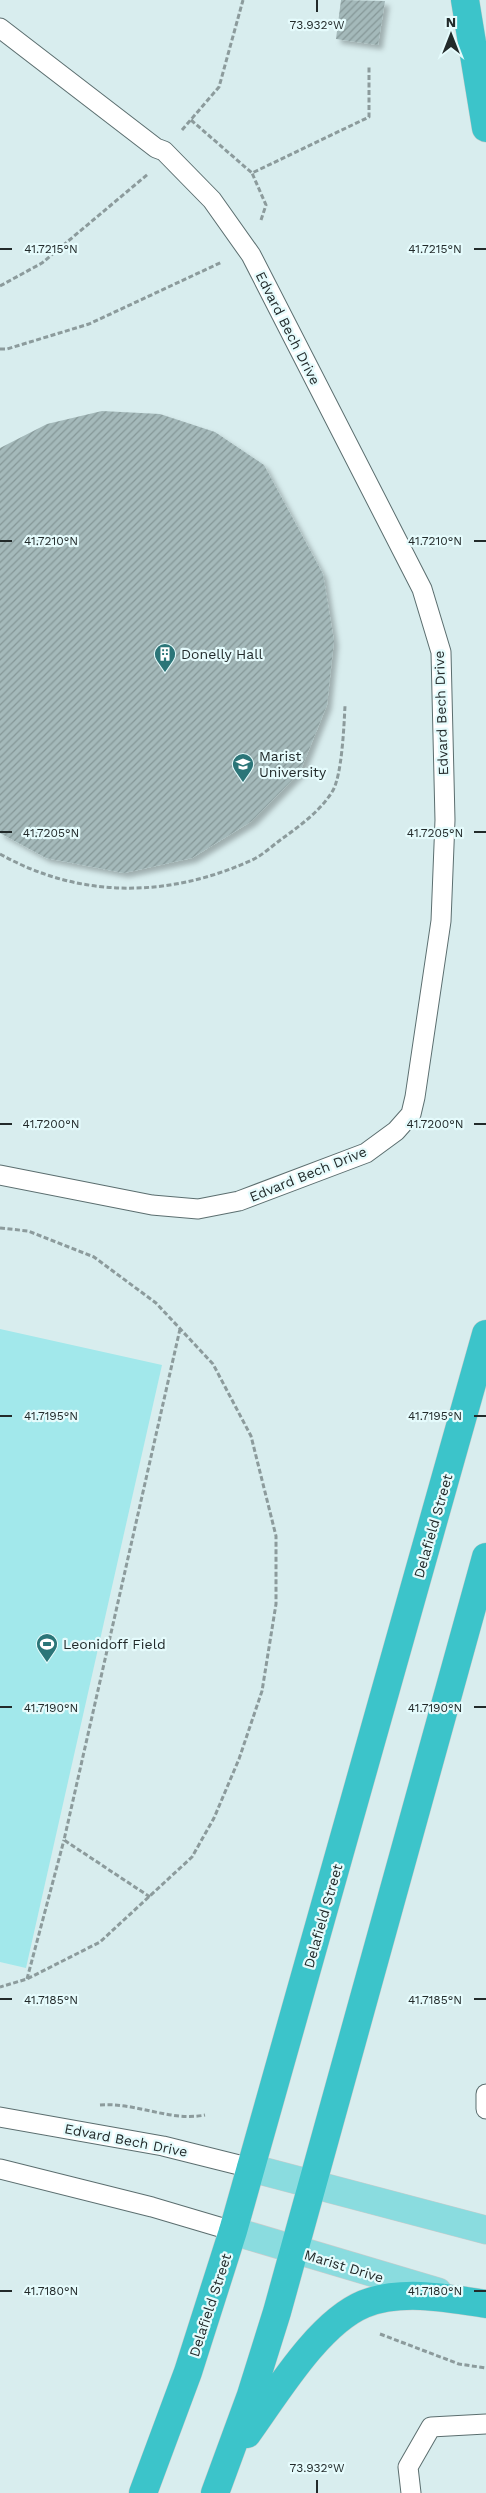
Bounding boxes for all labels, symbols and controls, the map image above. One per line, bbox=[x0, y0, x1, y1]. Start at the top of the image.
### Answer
north arrow bbox=[426, 10, 476, 60]
text: N bbox=[446, 14, 456, 30]
text: 73.932°W bbox=[289, 18, 345, 32]
text: 41.7215°N bbox=[24, 242, 78, 256]
text: 41.7215°N bbox=[408, 242, 462, 256]
street label: Edvard Bech Drive bbox=[253, 269, 323, 387]
text: 41.7210°N bbox=[24, 534, 78, 548]
text: 41.7210°N bbox=[408, 534, 462, 548]
building icon: Donelly Hall bbox=[153, 642, 177, 673]
place label: Donelly Hall bbox=[181, 646, 264, 662]
street label: Edvard Bech Drive bbox=[431, 650, 451, 776]
place label: Marist University bbox=[259, 748, 327, 780]
school or university icon: Marist University bbox=[231, 752, 255, 783]
text: 41.7205°N bbox=[23, 826, 79, 840]
text: 41.7205°N bbox=[407, 826, 463, 840]
text: 41.7200°N bbox=[23, 1117, 79, 1131]
text: 41.7200°N bbox=[407, 1117, 463, 1131]
street label: Edvard Bech Drive bbox=[247, 1143, 369, 1205]
text: 41.7195°N bbox=[24, 1409, 78, 1423]
text: 41.7195°N bbox=[408, 1409, 462, 1423]
street label: Delafield Street bbox=[410, 1472, 456, 1580]
sports icon: Leonidoff Field bbox=[35, 1632, 59, 1663]
place label: Leonidoff Field bbox=[63, 1636, 166, 1652]
text: 41.7190°N bbox=[24, 1701, 78, 1715]
text: 41.7190°N bbox=[408, 1701, 462, 1715]
street label: Delafield Street bbox=[300, 1862, 346, 1970]
text: 41.7185°N bbox=[24, 1993, 78, 2007]
text: 41.7185°N bbox=[408, 1993, 462, 2007]
street label: Edvard Bech Drive bbox=[63, 2120, 189, 2160]
street label: Marist Drive bbox=[302, 2246, 386, 2286]
street label: Delafield Street bbox=[186, 2251, 234, 2359]
text: 41.7180°N bbox=[24, 2284, 78, 2298]
text: 41.7180°N bbox=[408, 2284, 462, 2298]
text: 73.932°W bbox=[289, 2461, 345, 2475]

